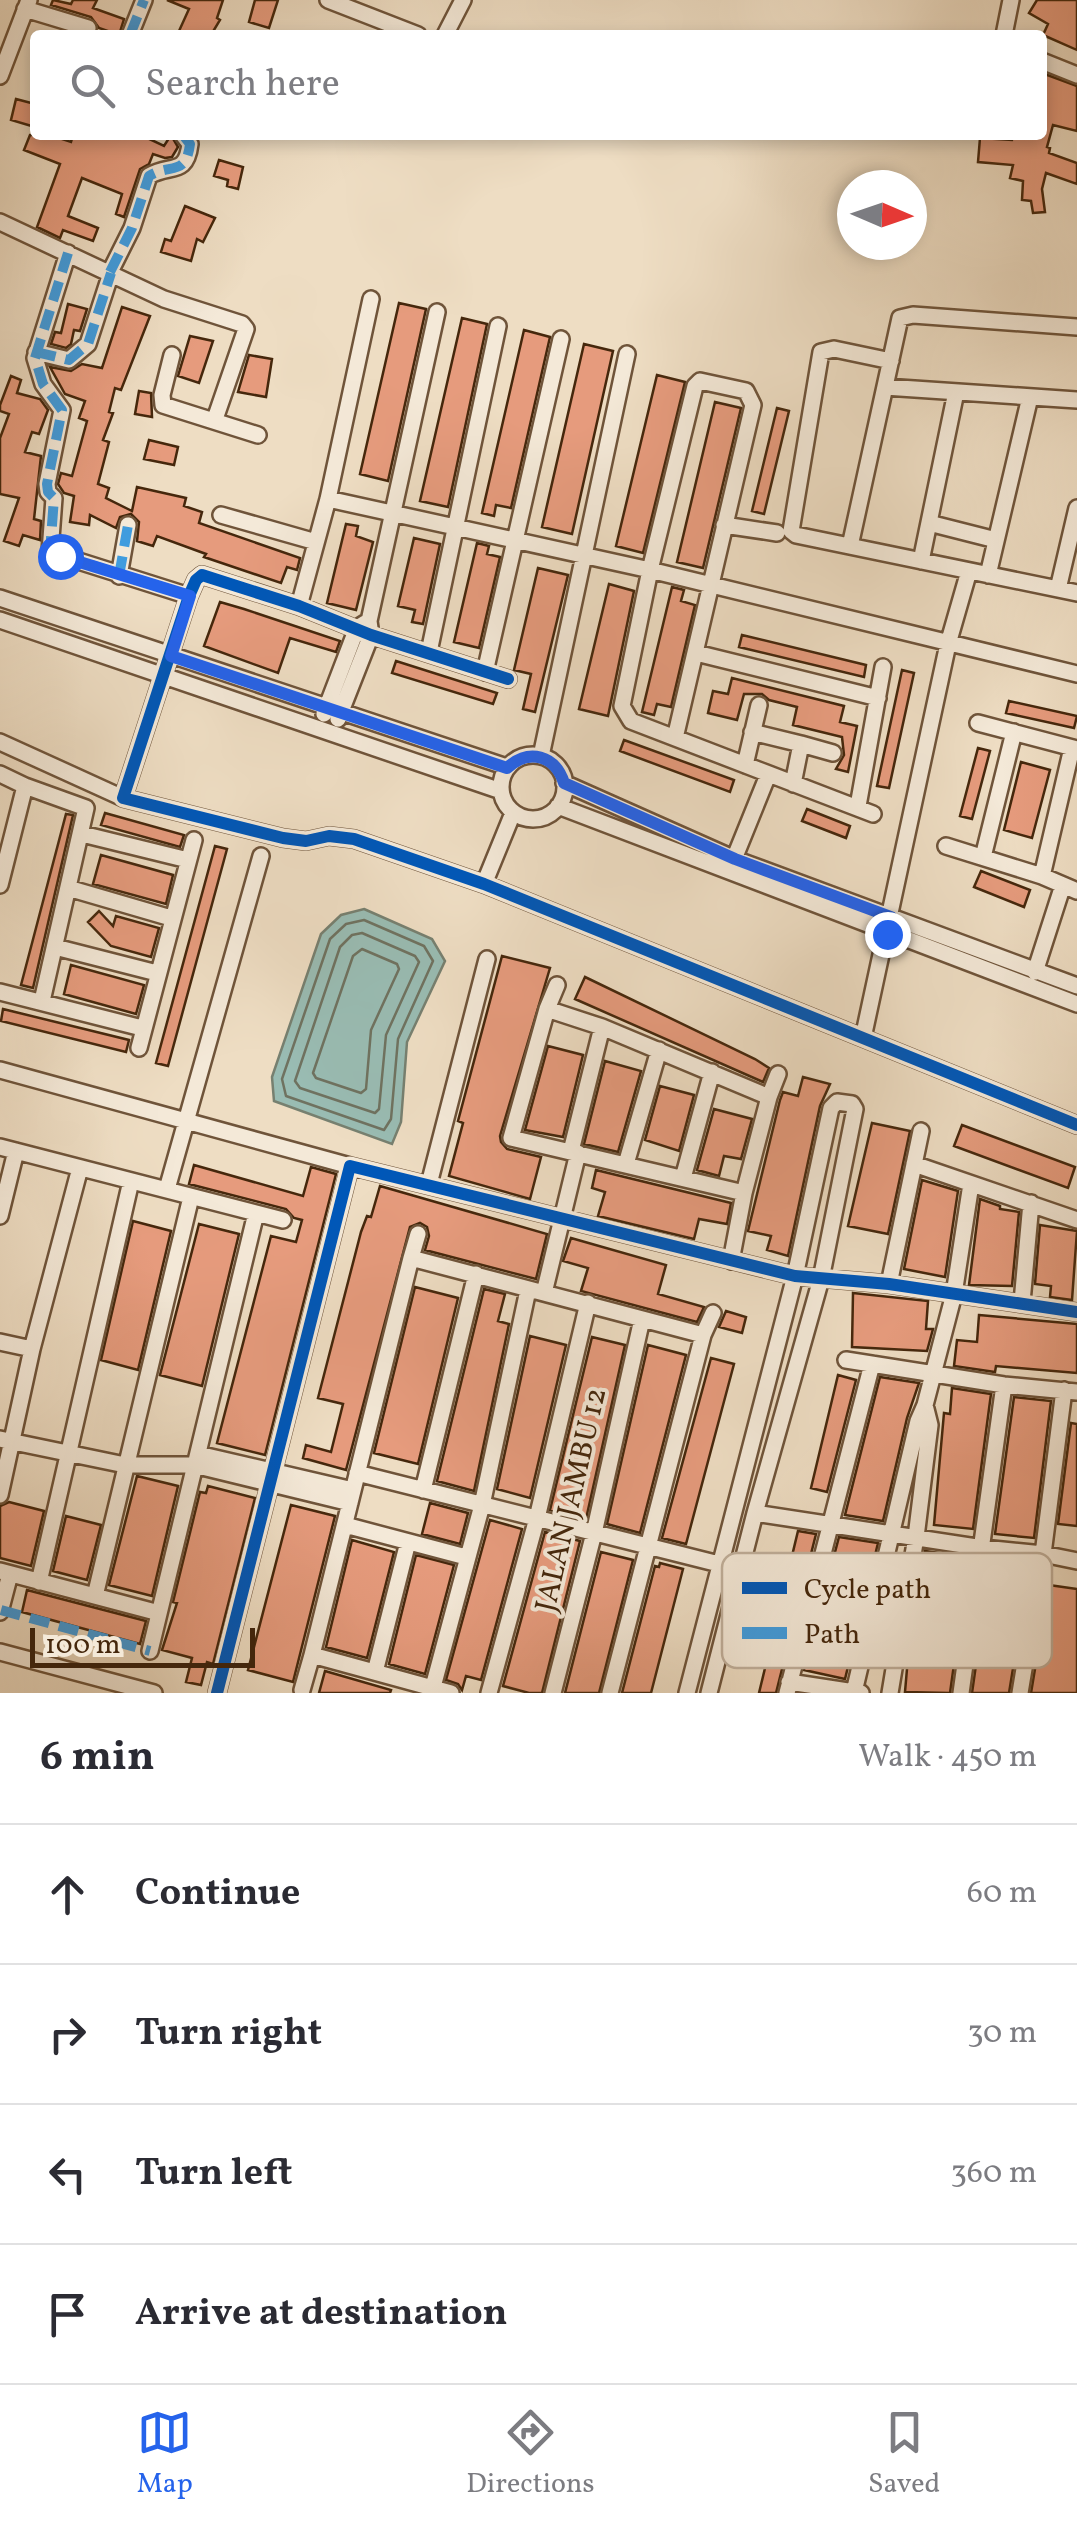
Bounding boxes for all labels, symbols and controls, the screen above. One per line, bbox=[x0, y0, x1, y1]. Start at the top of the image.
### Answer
search box bbox=[30, 30, 1047, 140]
icon: search bbox=[65, 58, 120, 113]
text: Search here bbox=[145, 59, 340, 112]
north arrow bbox=[837, 170, 927, 260]
route start bbox=[38, 534, 84, 580]
route end bbox=[865, 912, 911, 958]
street label: JALAN JAMBU 12 bbox=[526, 1384, 618, 1616]
legend bbox=[722, 1553, 1052, 1668]
text: Cycle path bbox=[804, 1571, 931, 1610]
text: Path bbox=[804, 1616, 860, 1655]
scale bar bbox=[30, 1623, 255, 1668]
text: 100 m bbox=[45, 1626, 120, 1665]
text: 6 min bbox=[40, 1729, 155, 1788]
text: Walk · 450 m bbox=[858, 1736, 1037, 1780]
icon: ahead bbox=[40, 1867, 95, 1922]
text: Continue bbox=[135, 1868, 300, 1921]
text: 60 m bbox=[967, 1872, 1037, 1916]
icon: right bbox=[40, 2007, 95, 2062]
text: Turn right bbox=[135, 2008, 322, 2061]
text: 30 m bbox=[967, 2012, 1037, 2056]
icon: left bbox=[40, 2147, 95, 2202]
text: Turn left bbox=[135, 2148, 292, 2201]
text: 360 m bbox=[950, 2152, 1037, 2196]
icon: arrive bbox=[40, 2287, 95, 2342]
text: Arrive at destination bbox=[135, 2288, 508, 2341]
tab: Map bbox=[137, 2405, 193, 2504]
tab: Directions bbox=[466, 2405, 595, 2504]
tab: Saved bbox=[868, 2405, 940, 2504]

